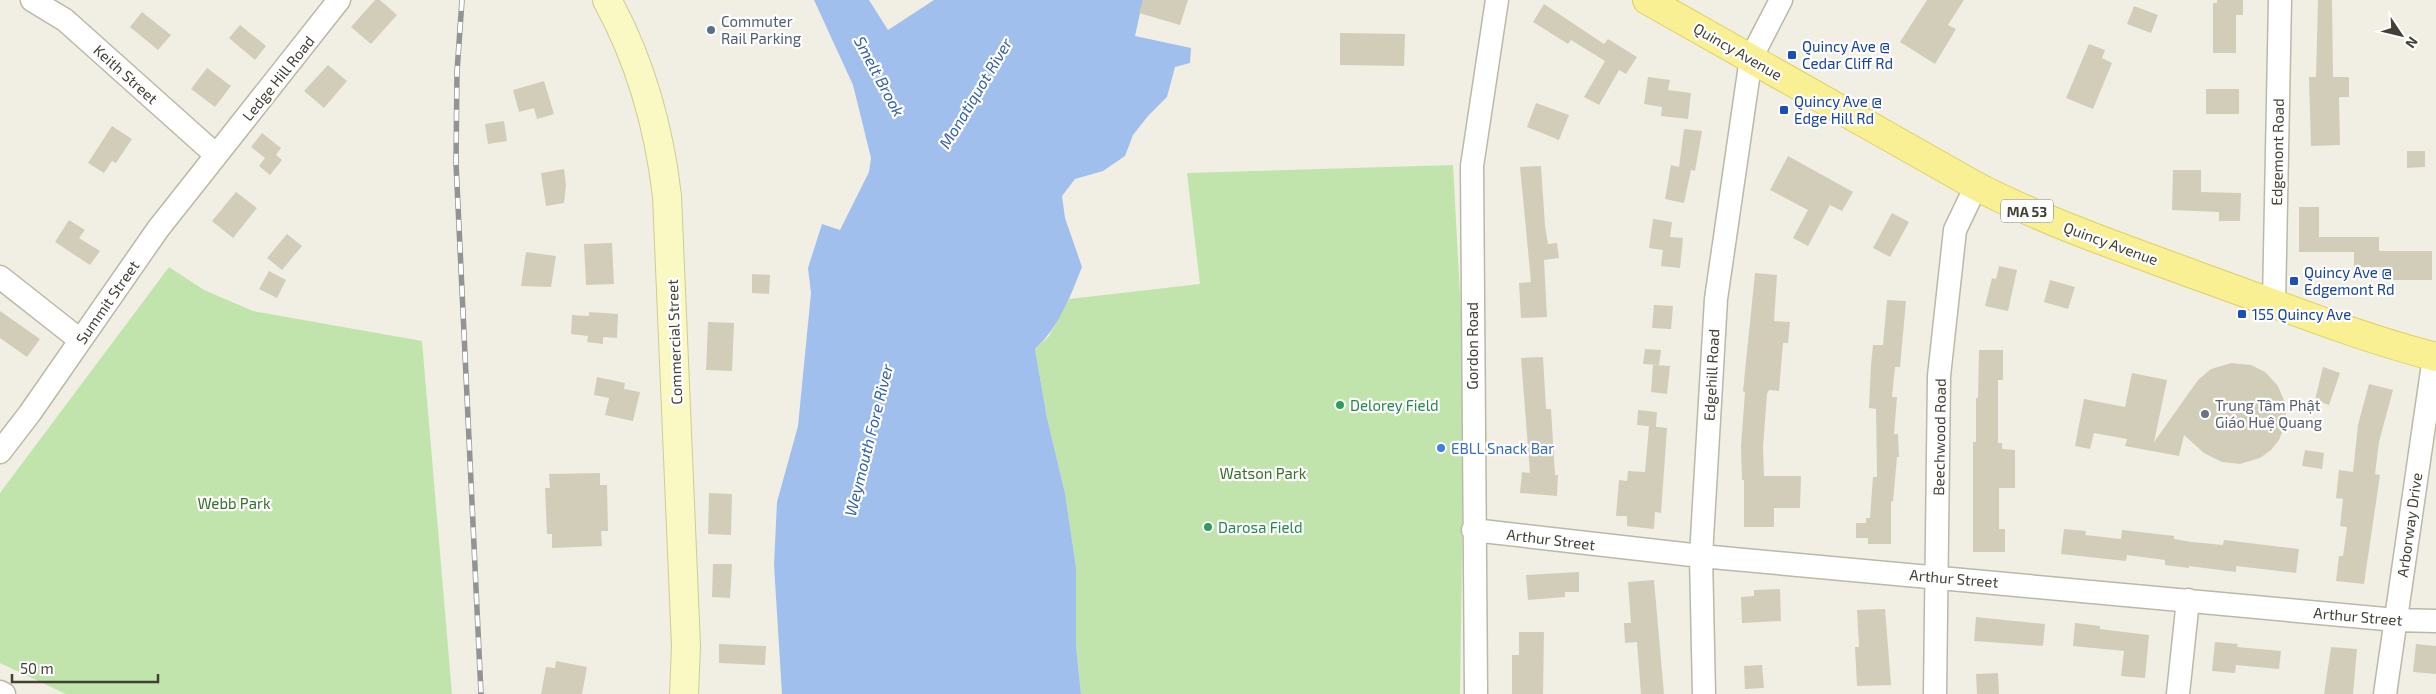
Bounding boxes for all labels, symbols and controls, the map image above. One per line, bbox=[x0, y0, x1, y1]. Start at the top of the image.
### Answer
north arrow bbox=[2376, 10, 2426, 60]
place label: Commuter Rail Parking bbox=[721, 12, 802, 47]
street label: Quincy Avenue bbox=[1690, 18, 1785, 84]
marker: Commuter Rail Parking bbox=[705, 24, 717, 36]
street label: Ledge Hill Road bbox=[238, 32, 318, 124]
water label: Smelt Brook bbox=[851, 33, 909, 119]
water label: Monatiquot River bbox=[935, 34, 1016, 152]
text: N bbox=[2402, 34, 2422, 52]
place label: Quincy Ave @ Cedar Cliff Rd bbox=[1802, 37, 1893, 72]
street label: Keith Street bbox=[90, 41, 162, 108]
marker: Quincy Ave @ Cedar Cliff Rd bbox=[1786, 49, 1798, 61]
place label: Quincy Ave @ Edge Hill Rd bbox=[1794, 92, 1882, 127]
street label: Edgemont Road bbox=[2267, 98, 2287, 206]
marker: Quincy Ave @ Edge Hill Rd bbox=[1778, 104, 1790, 116]
road number: MA 53 bbox=[2001, 200, 2053, 222]
street label: Quincy Avenue bbox=[2061, 218, 2161, 269]
street label: Summit Street bbox=[72, 257, 143, 347]
place label: Quincy Ave @ Edgemont Rd bbox=[2304, 263, 2395, 298]
marker: Quincy Ave @ Edgemont Rd bbox=[2288, 275, 2300, 287]
street label: Commercial Street bbox=[663, 279, 685, 405]
street label: Gordon Road bbox=[1463, 302, 1481, 390]
place label: 155 Quincy Ave bbox=[2252, 305, 2351, 324]
marker: 155 Quincy Ave bbox=[2236, 308, 2248, 320]
street label: Edgehill Road bbox=[1700, 328, 1722, 422]
water label: Weymouth Fore River bbox=[840, 361, 897, 518]
street label: Beechwood Road bbox=[1929, 378, 1949, 496]
place label: Delorey Field bbox=[1350, 396, 1439, 414]
place label: Trung Tâm Phật Giáo Huệ Quang bbox=[2215, 396, 2323, 432]
marker: Delorey Field bbox=[1334, 399, 1346, 411]
marker: Trung Tâm Phật Giáo Huệ Quang bbox=[2199, 408, 2211, 420]
place label: EBLL Snack Bar bbox=[1451, 439, 1554, 457]
marker: EBLL Snack Bar bbox=[1435, 442, 1447, 454]
park label: Watson Park bbox=[1220, 464, 1307, 482]
street label: Arborway Drive bbox=[2393, 471, 2425, 579]
park label: Webb Park bbox=[197, 494, 271, 512]
place label: Darosa Field bbox=[1218, 518, 1303, 536]
marker: Darosa Field bbox=[1202, 521, 1214, 533]
street label: Arthur Street bbox=[1506, 525, 1597, 553]
street label: Arthur Street bbox=[1909, 565, 1999, 591]
street label: Arthur Street bbox=[2313, 603, 2403, 629]
scale bar bbox=[12, 652, 159, 684]
text: 50 m bbox=[20, 659, 54, 677]

